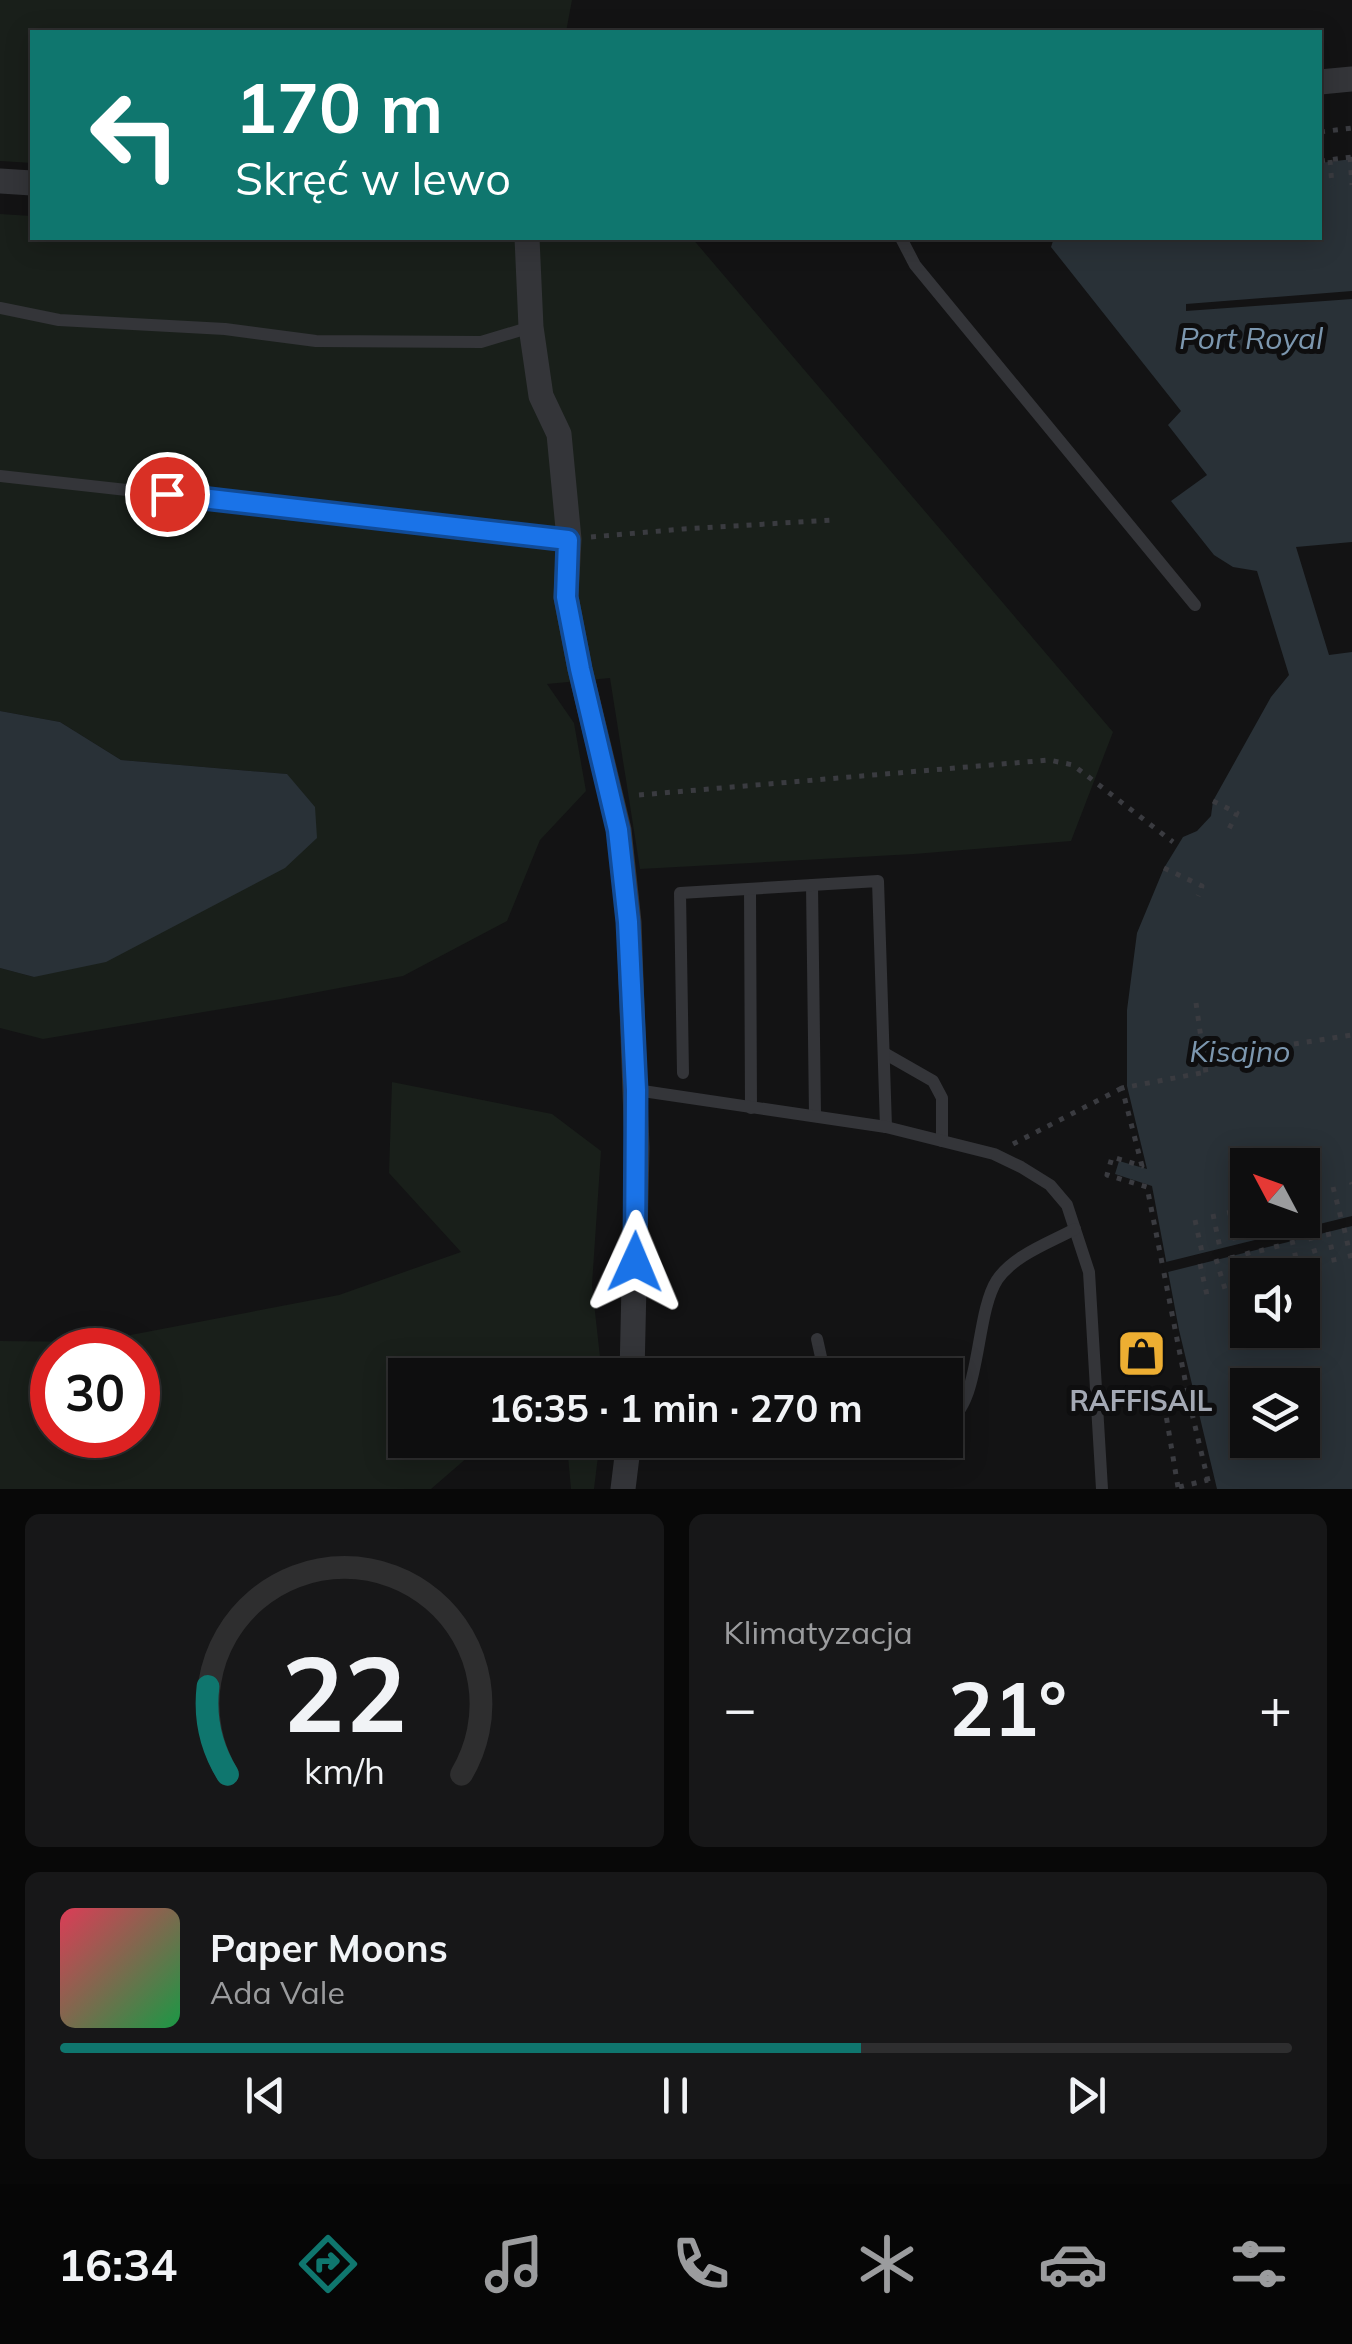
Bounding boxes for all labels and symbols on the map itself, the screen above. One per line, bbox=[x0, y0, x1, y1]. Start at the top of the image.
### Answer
water label: Port Royal bbox=[1179, 319, 1324, 357]
pin bbox=[125, 452, 210, 537]
water label: Kisajno bbox=[1190, 1032, 1290, 1070]
north arrow bbox=[1230, 1148, 1320, 1238]
position arrow bbox=[583, 1210, 687, 1314]
shop icon: RAFFISAIL bbox=[1115, 1327, 1167, 1379]
speed limit sign: 30 bbox=[30, 1328, 160, 1458]
place label: RAFFISAIL bbox=[1070, 1383, 1213, 1418]

